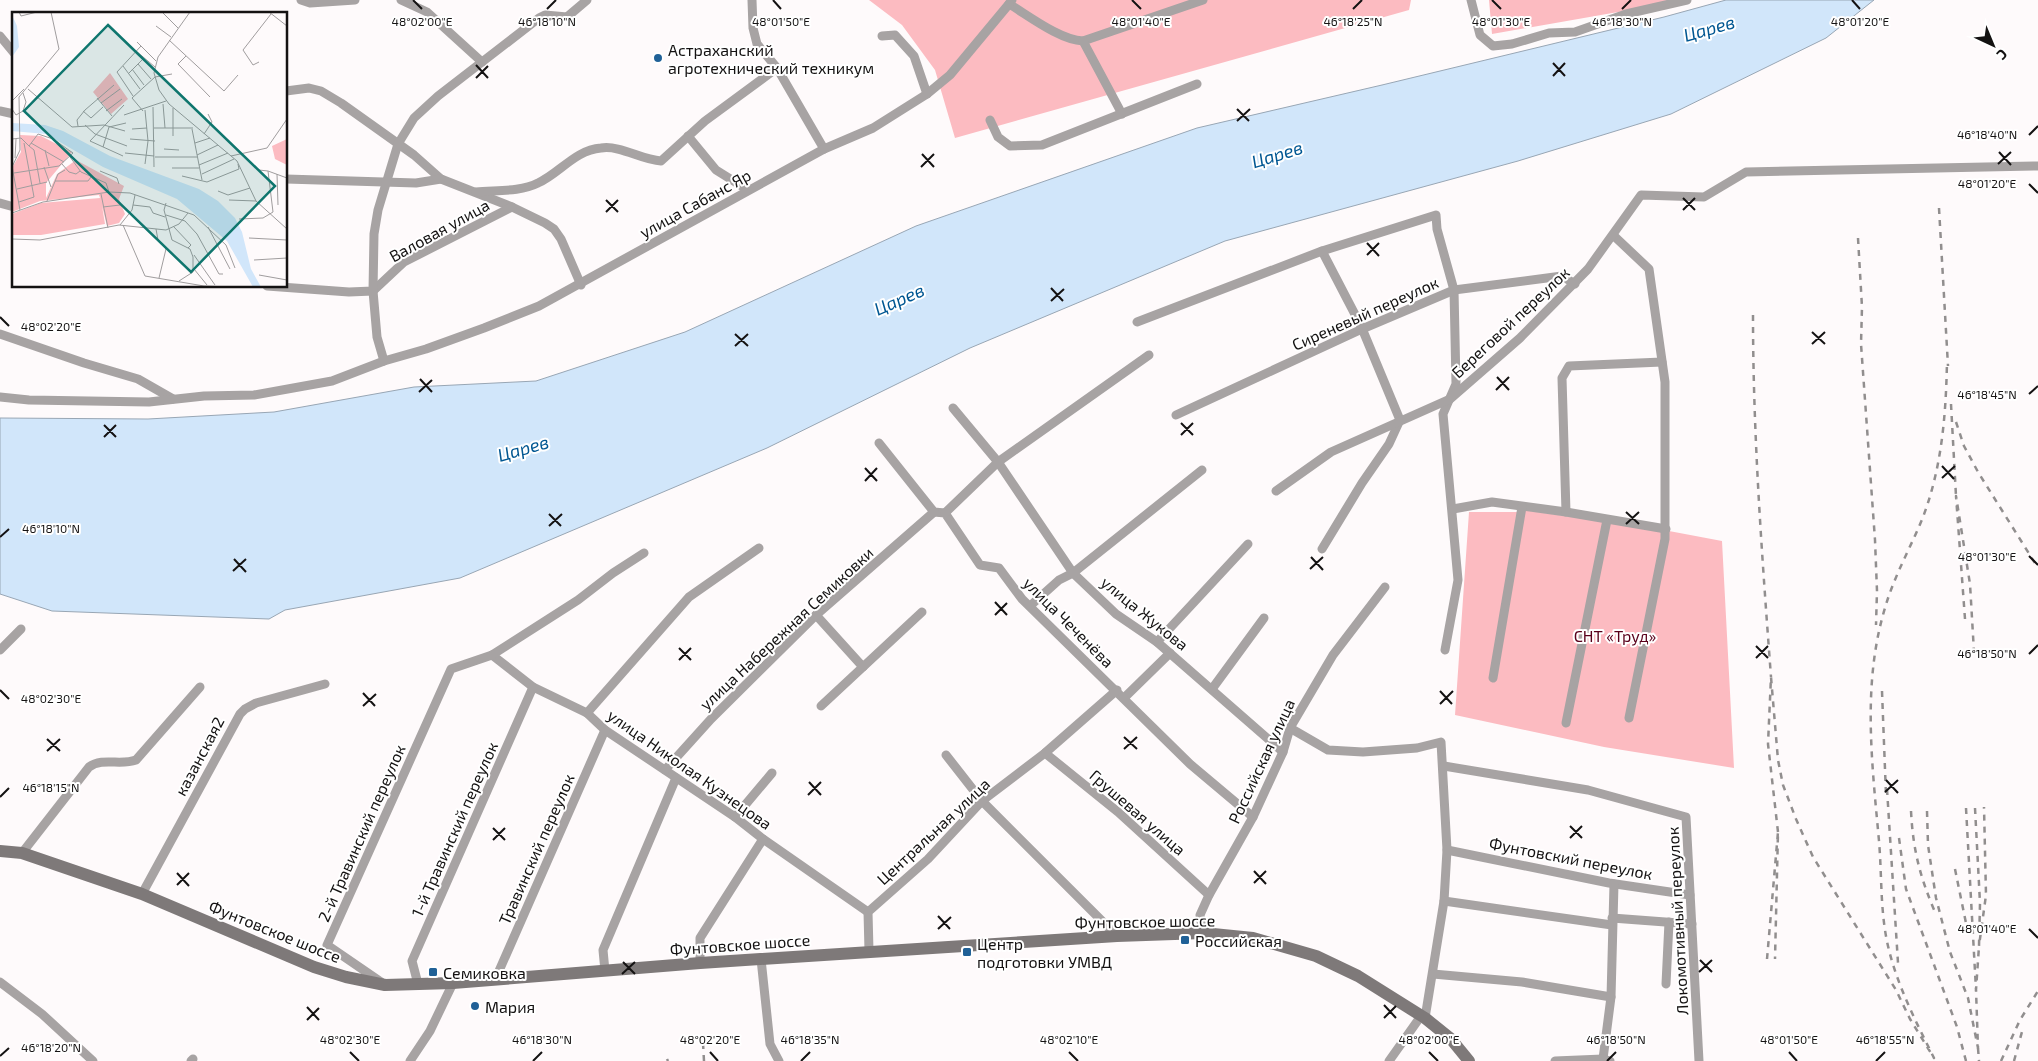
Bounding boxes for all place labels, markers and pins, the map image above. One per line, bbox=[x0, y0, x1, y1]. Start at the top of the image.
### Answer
place label: Астраханский агротехнический техникум bbox=[668, 40, 874, 78]
marker: Астраханский агротехнический техникум bbox=[652, 52, 664, 64]
place label: Российская bbox=[1195, 931, 1282, 950]
place label: Центр подготовки УМВД bbox=[977, 934, 1112, 971]
marker: Российская bbox=[1179, 934, 1191, 946]
marker: Центр подготовки УМВД bbox=[961, 946, 973, 958]
place label: Семиковка bbox=[443, 963, 526, 982]
marker: Семиковка bbox=[427, 966, 439, 978]
place label: Мария bbox=[485, 997, 535, 1016]
marker: Мария bbox=[469, 1000, 481, 1012]

